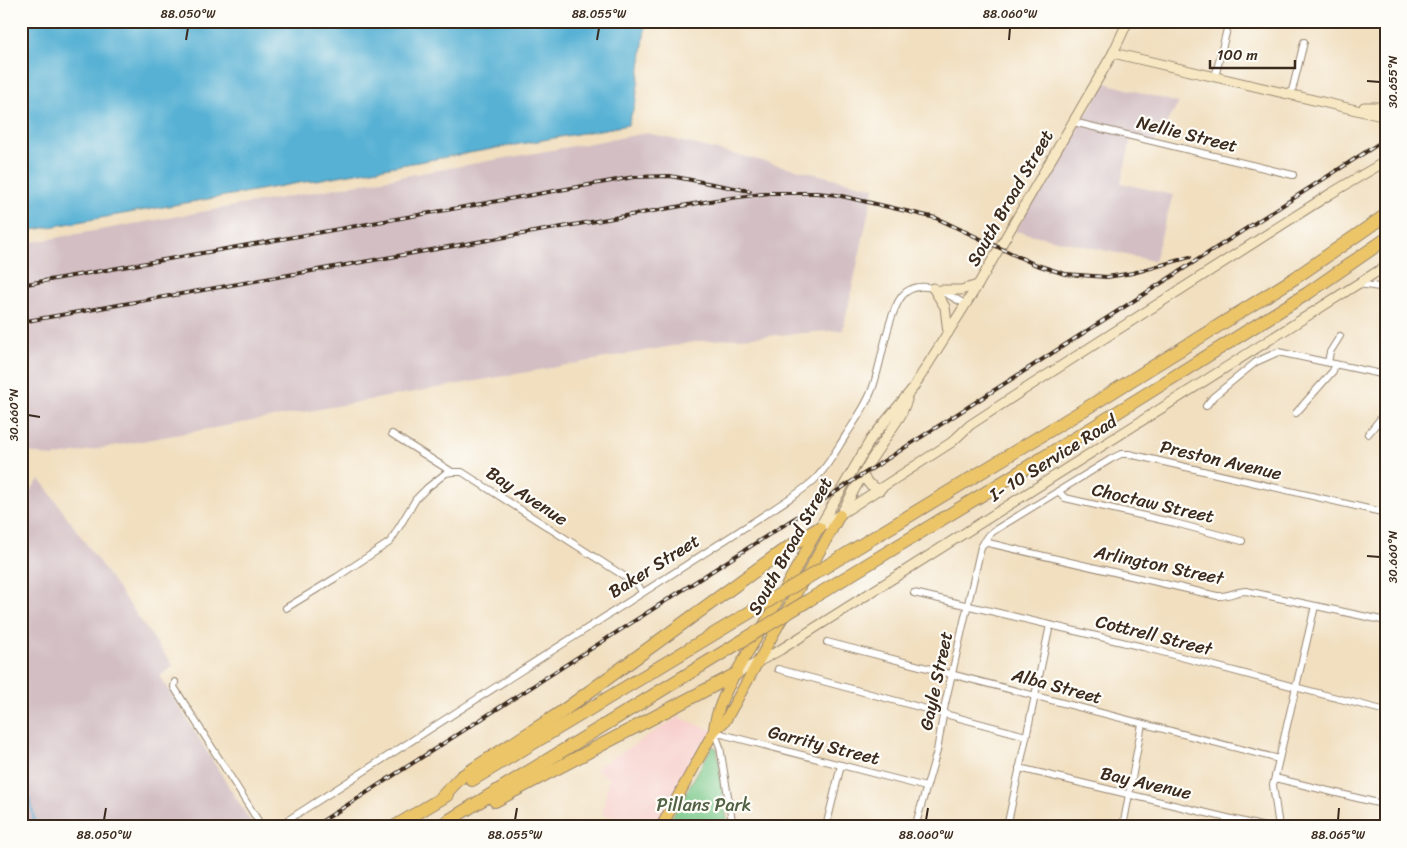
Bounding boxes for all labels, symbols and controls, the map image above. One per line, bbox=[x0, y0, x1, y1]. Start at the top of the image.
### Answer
text: 88.050°W bbox=[161, 3, 216, 25]
text: 88.055°W bbox=[572, 3, 627, 25]
text: 88.060°W bbox=[983, 3, 1038, 25]
scale bar bbox=[1210, 38, 1294, 70]
text: 100 m bbox=[1217, 42, 1258, 68]
text: 30.655°N bbox=[1382, 55, 1404, 108]
street label: Nellie Street bbox=[1133, 106, 1241, 162]
street label: South Broad Street bbox=[958, 123, 1062, 273]
text: 30.660°N bbox=[3, 388, 25, 441]
street label: I- 10 Service Road bbox=[982, 405, 1125, 511]
street label: Preston Avenue bbox=[1157, 430, 1285, 490]
street label: Bay Avenue bbox=[479, 457, 575, 535]
street label: South Broad Street bbox=[739, 471, 841, 621]
street label: Choctaw Street bbox=[1089, 473, 1217, 533]
street label: Baker Street bbox=[602, 525, 706, 607]
text: 30.660°N bbox=[1382, 530, 1404, 583]
street label: Arlington Street bbox=[1090, 535, 1227, 594]
street label: Cottrell Street bbox=[1092, 605, 1216, 665]
street label: Gayle Street bbox=[910, 628, 962, 733]
street label: Alba Street bbox=[1007, 658, 1106, 713]
street label: Garrity Street bbox=[765, 716, 883, 774]
street label: Bay Avenue bbox=[1097, 757, 1195, 809]
park label: Pillans Park bbox=[657, 789, 751, 821]
text: 88.050°W bbox=[77, 824, 132, 846]
text: 88.055°W bbox=[488, 824, 543, 846]
text: 88.060°W bbox=[899, 824, 954, 846]
text: 88.065°W bbox=[1311, 824, 1366, 846]

